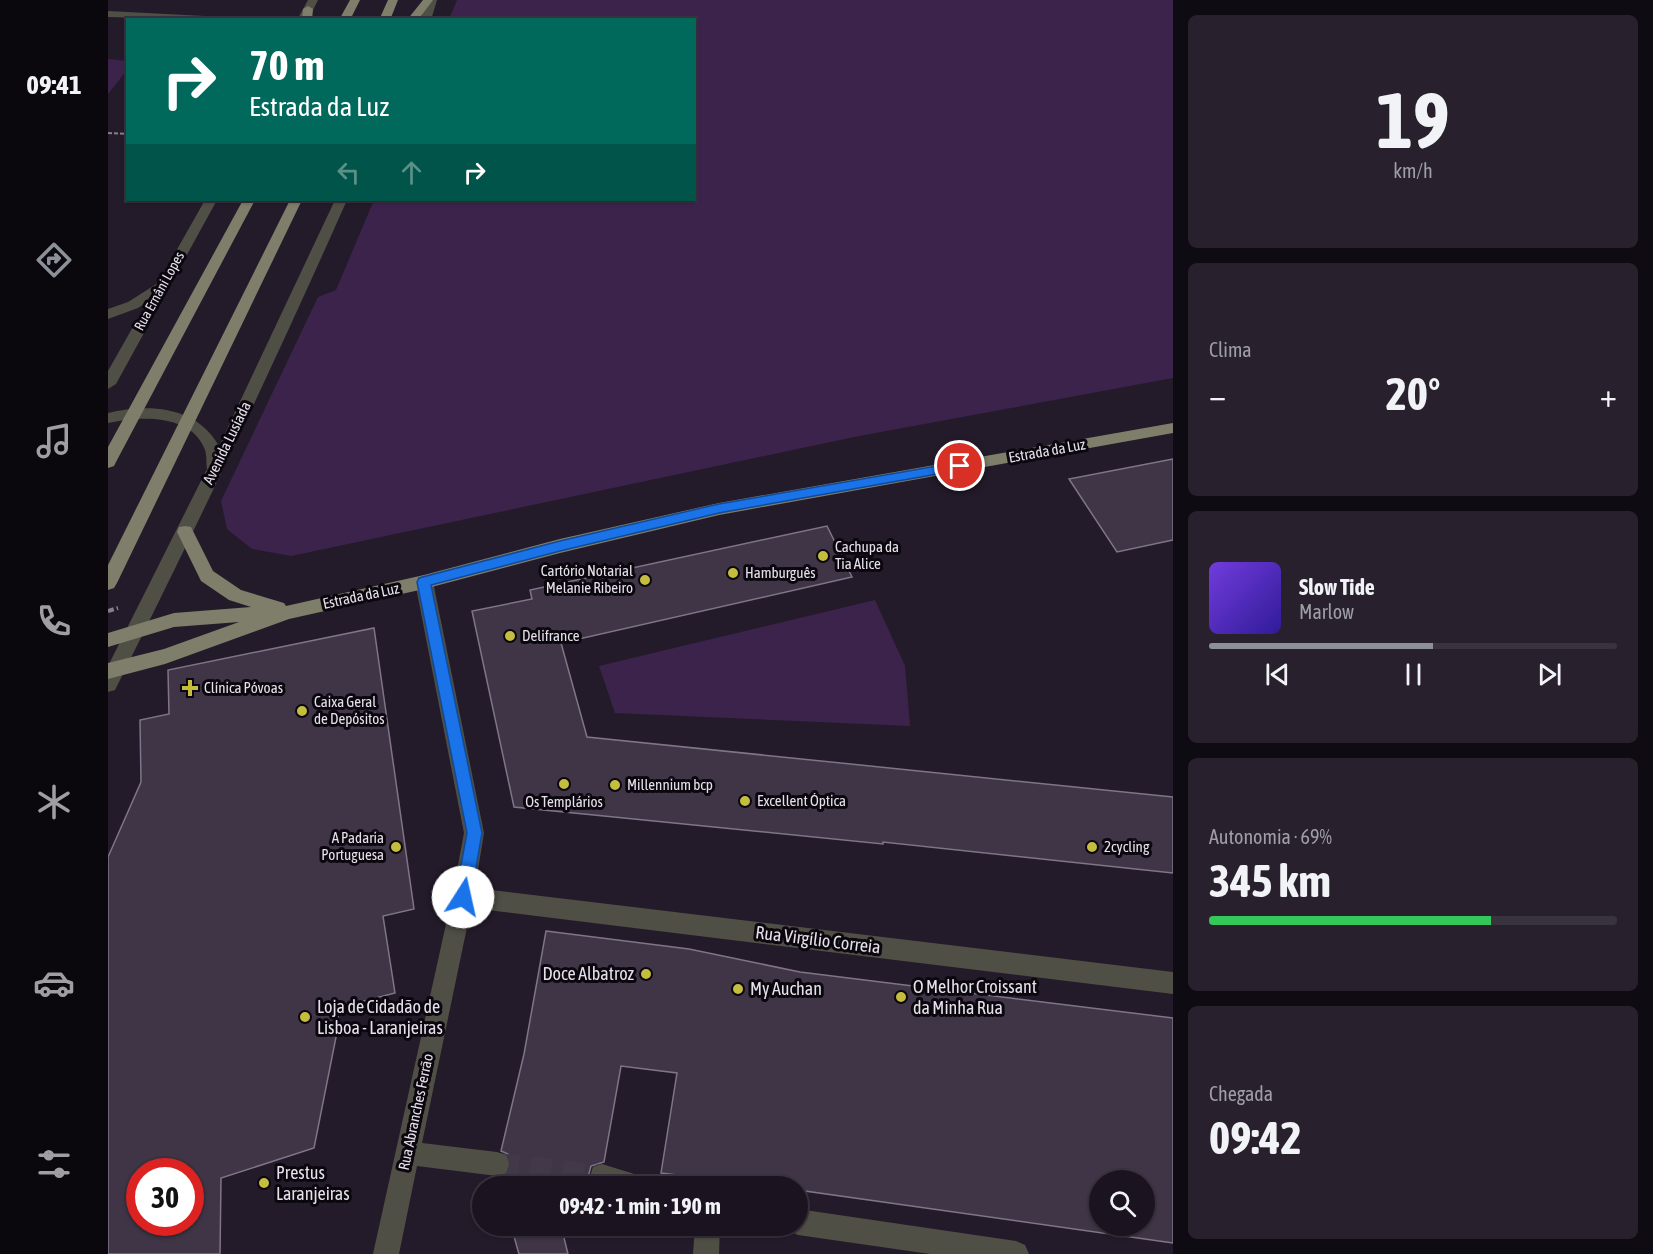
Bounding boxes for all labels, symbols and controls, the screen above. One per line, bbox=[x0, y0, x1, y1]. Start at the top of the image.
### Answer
text: 70 m bbox=[249, 41, 324, 89]
icon: right bbox=[150, 42, 228, 120]
text: 09:41 bbox=[26, 69, 82, 100]
text: 19 bbox=[1376, 75, 1450, 165]
text: Estrada da Luz bbox=[249, 91, 389, 122]
icon: left bbox=[332, 156, 365, 189]
icon: ahead bbox=[395, 156, 428, 189]
icon: right bbox=[458, 156, 491, 189]
text: km/h bbox=[1393, 159, 1433, 182]
icon: directions bbox=[33, 239, 75, 281]
street label: Rua Ernâni Lopes bbox=[131, 249, 187, 333]
text: Clima bbox=[1209, 338, 1252, 361]
text: 20° bbox=[1386, 368, 1440, 420]
text: − bbox=[1209, 376, 1226, 414]
text: + bbox=[1600, 376, 1617, 414]
street label: Avenida Lusíada bbox=[199, 399, 254, 487]
icon: music bbox=[33, 420, 75, 462]
street label: Estrada da Luz bbox=[1007, 435, 1087, 466]
pin bbox=[934, 440, 985, 491]
icon: arrive bbox=[943, 449, 976, 482]
place label: Cachupa da Tia Alice bbox=[835, 538, 899, 572]
marker: Cachupa da Tia Alice bbox=[816, 549, 830, 563]
place label: Cartório Notarial Melanie Ribeiro bbox=[541, 562, 633, 596]
place label: Hamburguês bbox=[745, 564, 816, 581]
marker: Hamburguês bbox=[726, 566, 740, 580]
marker: Cartório Notarial Melanie Ribeiro bbox=[638, 573, 652, 587]
text: Slow Tide bbox=[1299, 574, 1375, 600]
street label: Estrada da Luz bbox=[321, 579, 401, 612]
icon: phone bbox=[33, 600, 75, 642]
text: Marlow bbox=[1299, 600, 1354, 623]
place label: Delifrance bbox=[522, 627, 580, 644]
marker: Delifrance bbox=[503, 629, 517, 643]
icon: previous bbox=[1261, 658, 1294, 691]
icon: pause bbox=[1397, 658, 1430, 691]
icon: next bbox=[1533, 658, 1566, 691]
marker: Clínica Póvoas bbox=[181, 679, 199, 697]
place label: Clínica Póvoas bbox=[204, 679, 283, 696]
place label: Caixa Geral de Depósitos bbox=[314, 693, 385, 727]
marker: Caixa Geral de Depósitos bbox=[295, 704, 309, 718]
place label: Millennium bcp bbox=[627, 776, 713, 793]
marker: Os Templários bbox=[557, 777, 571, 791]
marker: Millennium bcp bbox=[608, 778, 622, 792]
icon: climate bbox=[33, 781, 75, 823]
place label: Excellent Óptica bbox=[757, 792, 846, 809]
place label: Os Templários bbox=[525, 793, 603, 810]
marker: Excellent Óptica bbox=[738, 794, 752, 808]
text: Autonomia · 69% bbox=[1209, 825, 1332, 848]
place label: A Padaria Portuguesa bbox=[321, 829, 384, 863]
place label: 2cycling bbox=[1104, 838, 1150, 855]
marker: A Padaria Portuguesa bbox=[389, 840, 403, 854]
marker: 2cycling bbox=[1085, 840, 1099, 854]
text: 345 km bbox=[1209, 855, 1331, 907]
position arrow bbox=[431, 865, 495, 929]
street label: Rua Virgílio Correia bbox=[754, 921, 882, 958]
icon: car bbox=[33, 962, 75, 1004]
place label: Doce Albatroz bbox=[542, 963, 635, 984]
marker: Doce Albatroz bbox=[639, 967, 653, 981]
place label: O Melhor Croissant da Minha Rua bbox=[913, 976, 1037, 1018]
place label: My Auchan bbox=[750, 978, 822, 999]
marker: My Auchan bbox=[731, 982, 745, 996]
marker: O Melhor Croissant da Minha Rua bbox=[894, 990, 908, 1004]
place label: Loja de Cidadão de Lisboa - Laranjeiras bbox=[317, 996, 443, 1038]
marker: Loja de Cidadão de Lisboa - Laranjeiras bbox=[298, 1010, 312, 1024]
street label: Rua Abranches Ferrão bbox=[395, 1052, 436, 1172]
text: Chegada bbox=[1209, 1082, 1273, 1105]
text: 09:42 bbox=[1209, 1112, 1302, 1164]
icon: filters bbox=[33, 1143, 75, 1185]
speed limit sign: 30 bbox=[126, 1158, 204, 1236]
place label: Prestus Laranjeiras bbox=[276, 1162, 350, 1204]
map controls bbox=[1089, 1170, 1155, 1236]
button: search bbox=[1089, 1170, 1155, 1236]
marker: Prestus Laranjeiras bbox=[257, 1176, 271, 1190]
text: 09:42 · 1 min · 190 m bbox=[559, 1193, 721, 1219]

